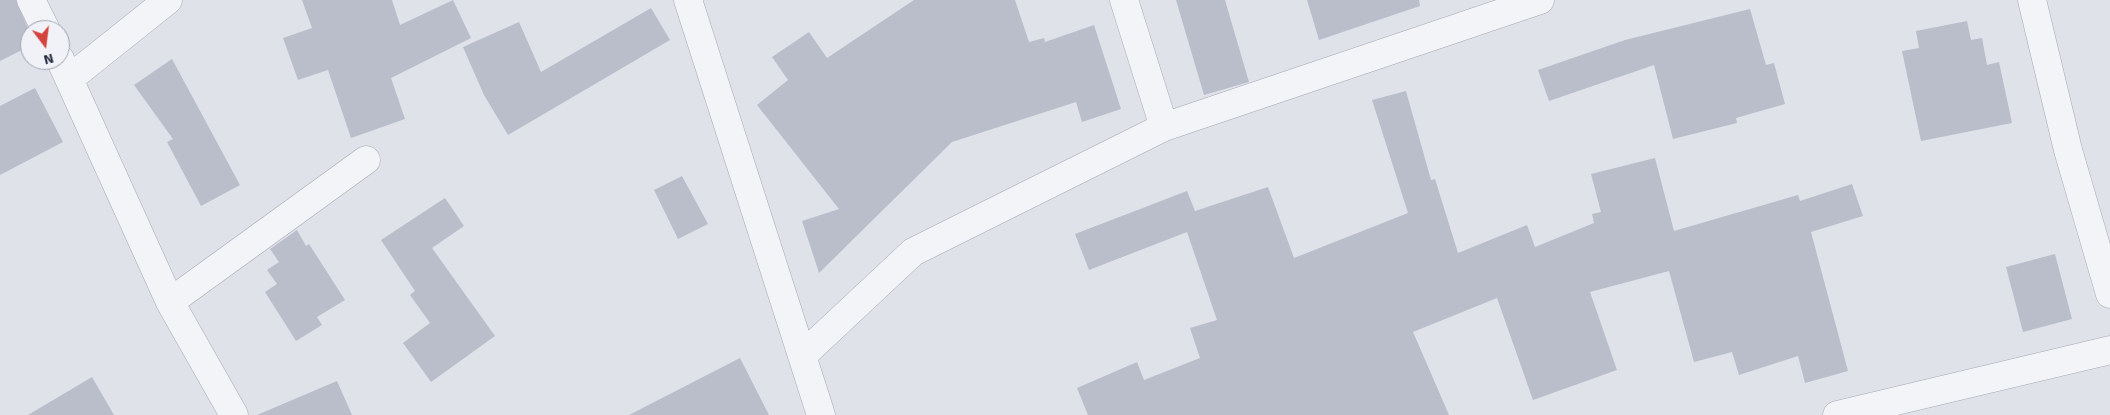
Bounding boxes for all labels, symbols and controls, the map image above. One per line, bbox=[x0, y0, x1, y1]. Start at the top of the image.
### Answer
north arrow bbox=[20, 20, 70, 70]
text: N bbox=[42, 50, 56, 68]

